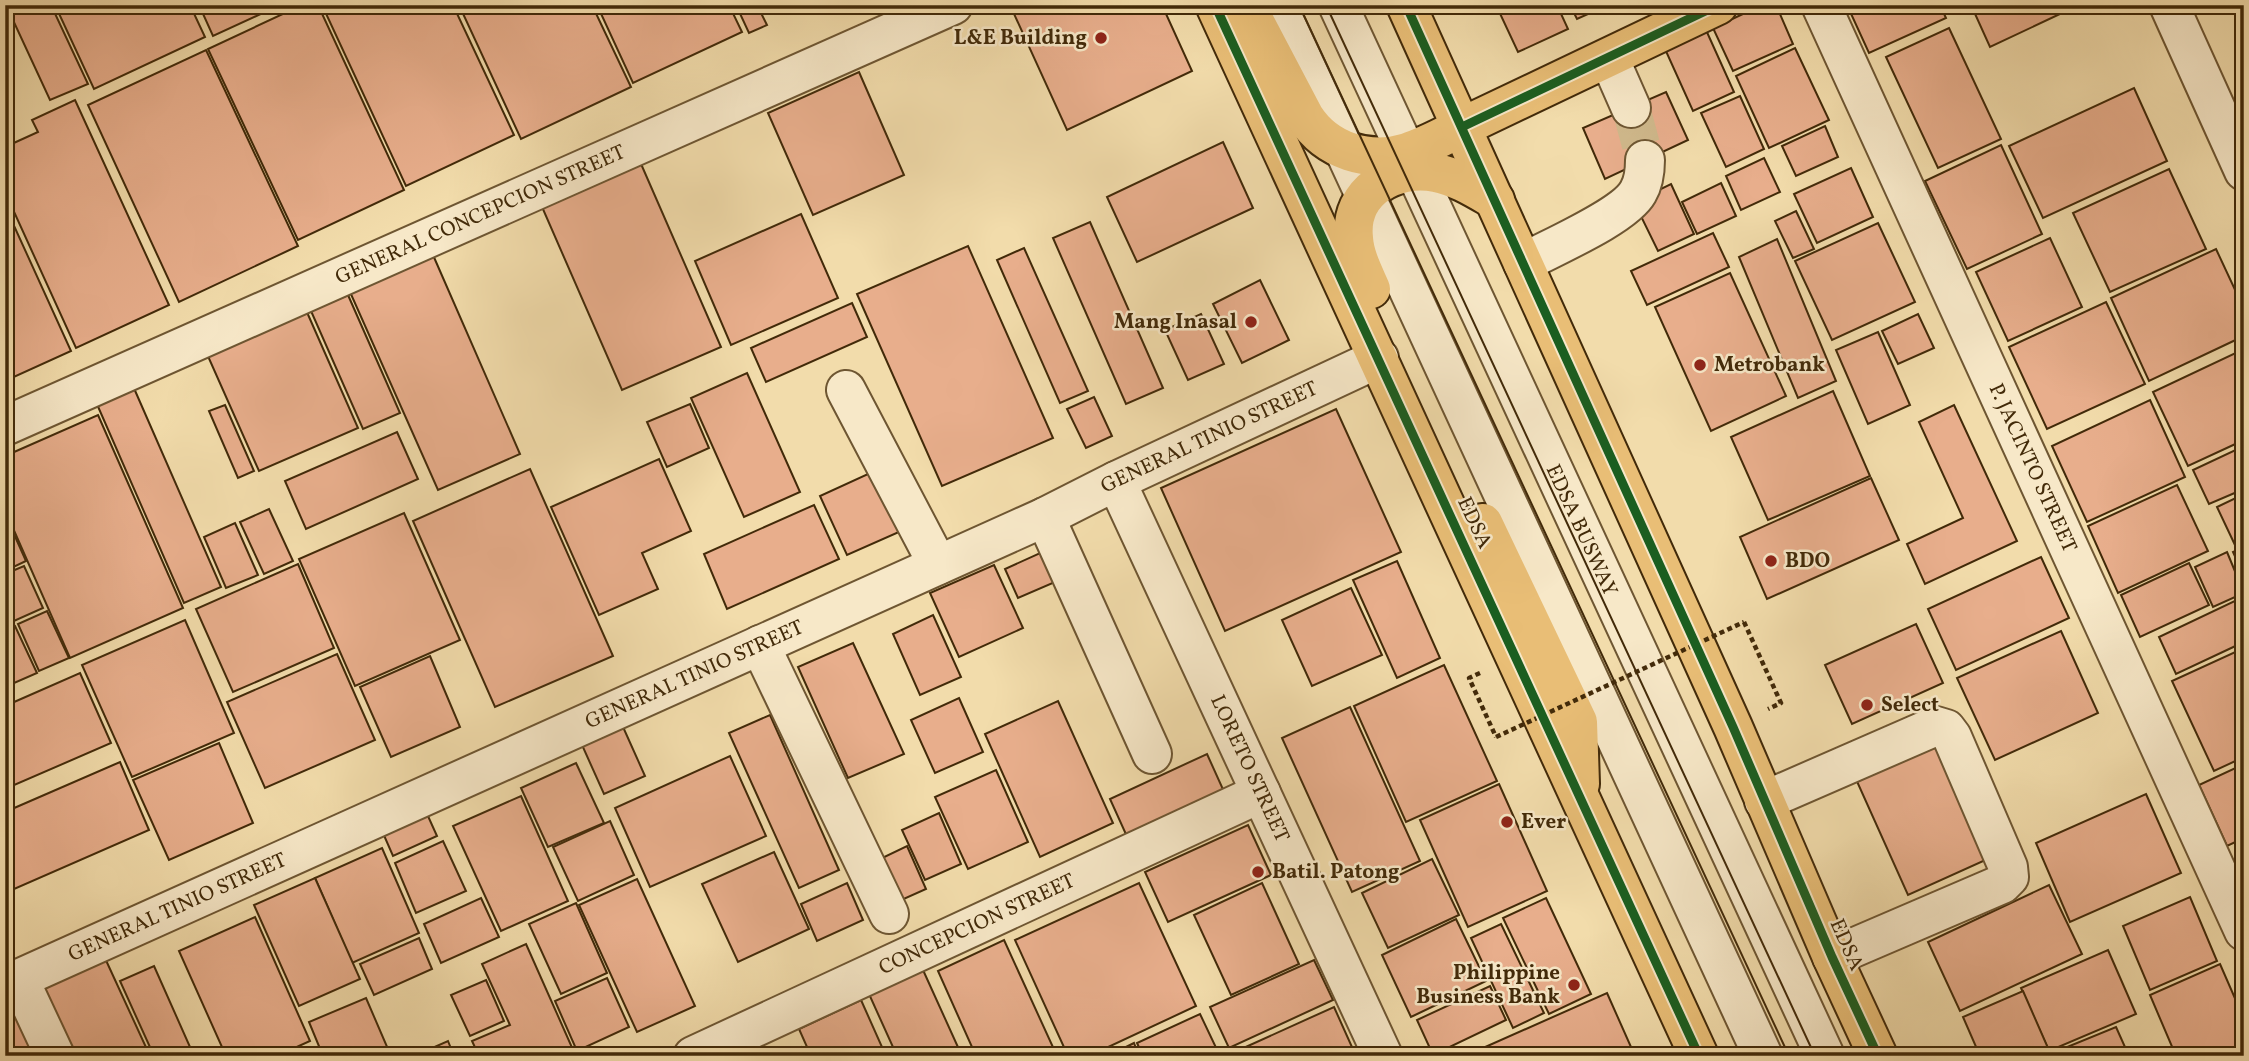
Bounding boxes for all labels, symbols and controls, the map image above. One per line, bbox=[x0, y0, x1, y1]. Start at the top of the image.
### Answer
place label: L&E Building bbox=[954, 24, 1087, 53]
marker: L&E Building bbox=[1093, 30, 1109, 46]
street label: GENERAL CONCEPCION STREET bbox=[331, 138, 630, 292]
place label: Mang Inasal bbox=[1114, 308, 1237, 337]
marker: Mang Inasal bbox=[1243, 314, 1259, 330]
place label: Metrobank bbox=[1714, 351, 1825, 380]
marker: Metrobank bbox=[1692, 357, 1708, 373]
street label: GENERAL TINIO STREET bbox=[1096, 374, 1323, 501]
street label: P. JACINTO STREET bbox=[1981, 379, 2084, 557]
street label: EDSA BUSWAY bbox=[1538, 460, 1625, 601]
street label: EDSA bbox=[1449, 492, 1499, 554]
place label: BDO bbox=[1785, 547, 1830, 576]
marker: BDO bbox=[1763, 553, 1779, 569]
street label: GENERAL TINIO STREET bbox=[581, 613, 808, 737]
street label: LORETO STREET bbox=[1203, 690, 1296, 847]
place label: Select bbox=[1881, 691, 1939, 720]
marker: Select bbox=[1859, 697, 1875, 713]
place label: Ever bbox=[1521, 808, 1566, 837]
marker: Ever bbox=[1499, 814, 1515, 830]
street label: GENERAL TINIO STREET bbox=[64, 846, 291, 969]
place label: Batil. Patong bbox=[1272, 858, 1400, 887]
marker: Batil. Patong bbox=[1250, 864, 1266, 880]
street label: CONCEPCION STREET bbox=[874, 867, 1080, 982]
street label: EDSA bbox=[1822, 914, 1870, 976]
place label: Philippine Business Bank bbox=[1416, 959, 1560, 1012]
marker: Philippine Business Bank bbox=[1566, 977, 1582, 993]

